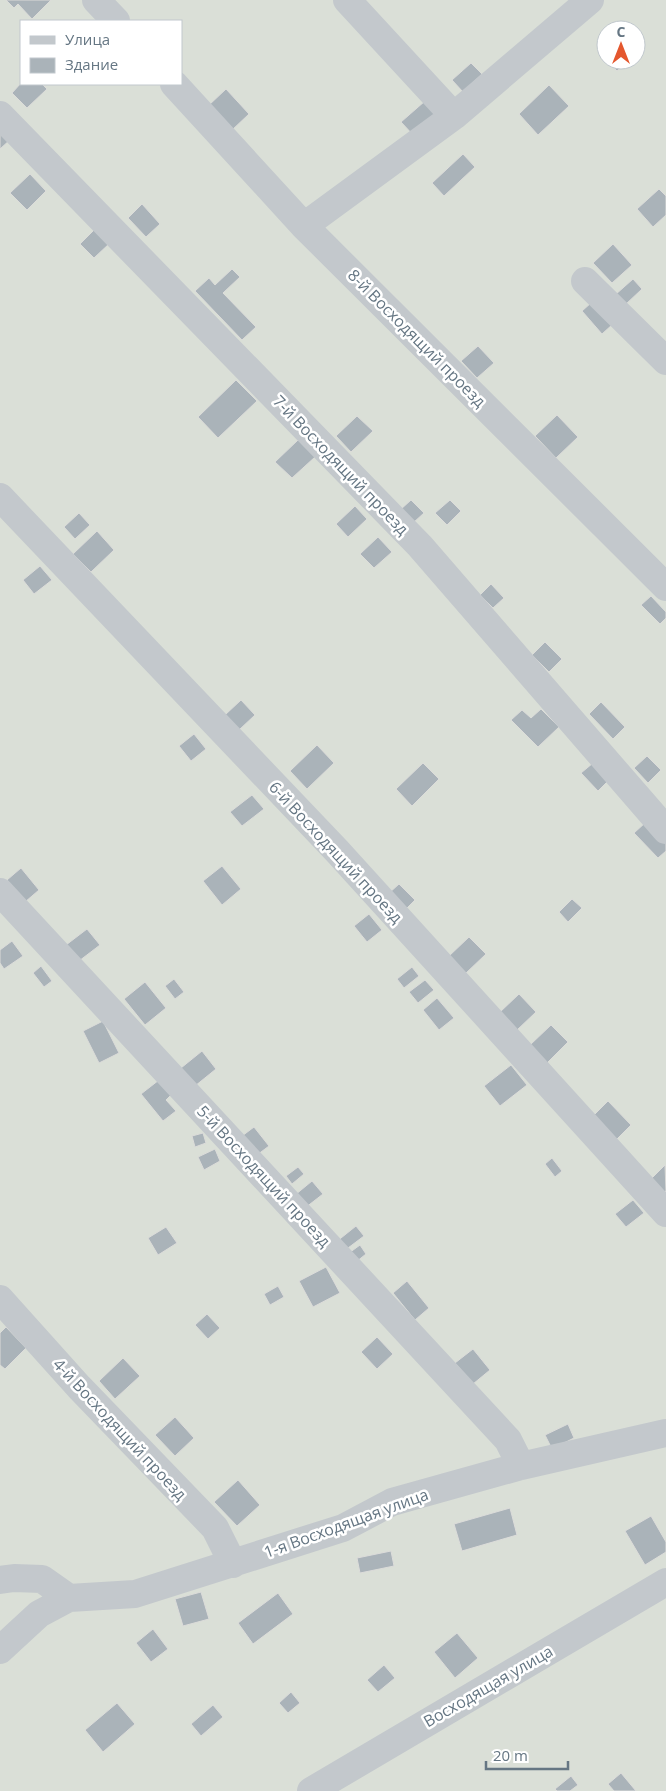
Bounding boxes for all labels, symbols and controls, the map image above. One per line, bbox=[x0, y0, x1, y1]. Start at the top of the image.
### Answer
legend bbox=[20, 20, 182, 85]
north arrow bbox=[596, 20, 646, 70]
text: С bbox=[617, 22, 626, 41]
text: Улица bbox=[65, 29, 110, 49]
text: Здание bbox=[65, 54, 118, 74]
street label: 8-й Восходящий проезд bbox=[343, 264, 491, 412]
street label: 7-й Восходящий проезд bbox=[268, 390, 414, 540]
street label: 6-й Восходящий проезд bbox=[264, 776, 408, 928]
street label: 5-й Восходящий проезд bbox=[192, 1100, 336, 1252]
street label: 4-й Восходящий проезд bbox=[48, 1353, 192, 1505]
street label: 1-я Восходящая улица bbox=[261, 1483, 431, 1563]
street label: Восходящая улица bbox=[419, 1640, 557, 1732]
scale bar bbox=[486, 1738, 568, 1770]
text: 20 m bbox=[493, 1745, 528, 1765]

